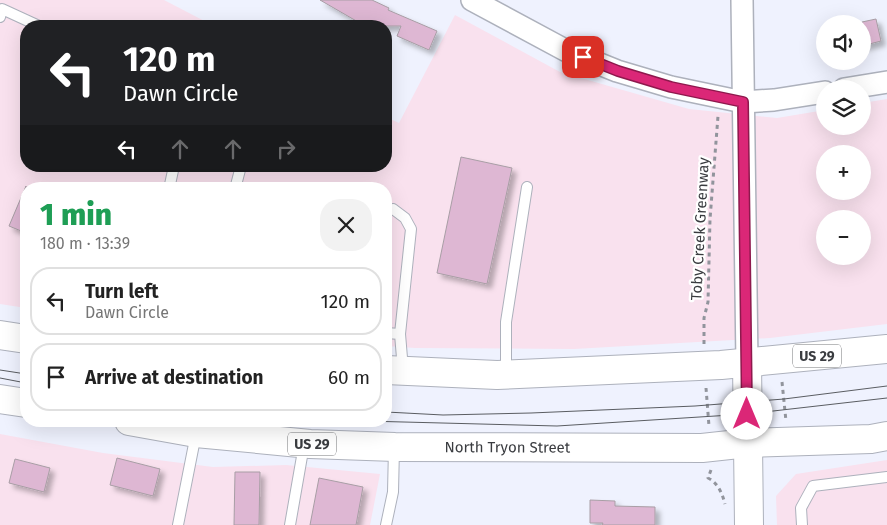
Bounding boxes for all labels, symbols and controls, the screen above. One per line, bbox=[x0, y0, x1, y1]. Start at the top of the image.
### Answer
map controls bbox=[816, 15, 871, 265]
button: sound bbox=[816, 15, 871, 70]
pin bbox=[562, 36, 604, 78]
text: 120 m bbox=[123, 38, 216, 80]
icon: left bbox=[40, 40, 105, 105]
icon: arrive bbox=[569, 43, 597, 71]
text: Dawn Circle bbox=[123, 80, 239, 107]
button: layers bbox=[816, 80, 871, 135]
icon: left bbox=[113, 135, 141, 163]
icon: ahead bbox=[166, 135, 194, 163]
icon: ahead bbox=[219, 135, 247, 163]
icon: right bbox=[272, 135, 300, 163]
button: + bbox=[816, 145, 871, 200]
street label: Toby Creek Greenway bbox=[687, 156, 713, 301]
text: 1 min bbox=[40, 197, 112, 233]
button: close bbox=[320, 199, 372, 251]
button: − bbox=[816, 210, 871, 265]
text: 180 m · 13:39 bbox=[40, 234, 130, 253]
text: Turn left bbox=[85, 280, 159, 303]
icon: left bbox=[42, 287, 70, 315]
text: 120 m bbox=[320, 290, 370, 313]
text: Dawn Circle bbox=[85, 303, 169, 322]
road number: US 29 bbox=[793, 344, 841, 368]
icon: arrive bbox=[42, 363, 70, 391]
text: Arrive at destination bbox=[85, 366, 264, 389]
text: 60 m bbox=[328, 366, 370, 389]
position arrow bbox=[720, 387, 772, 439]
road number: US 29 bbox=[288, 432, 336, 456]
street label: North Tryon Street bbox=[444, 438, 571, 457]

